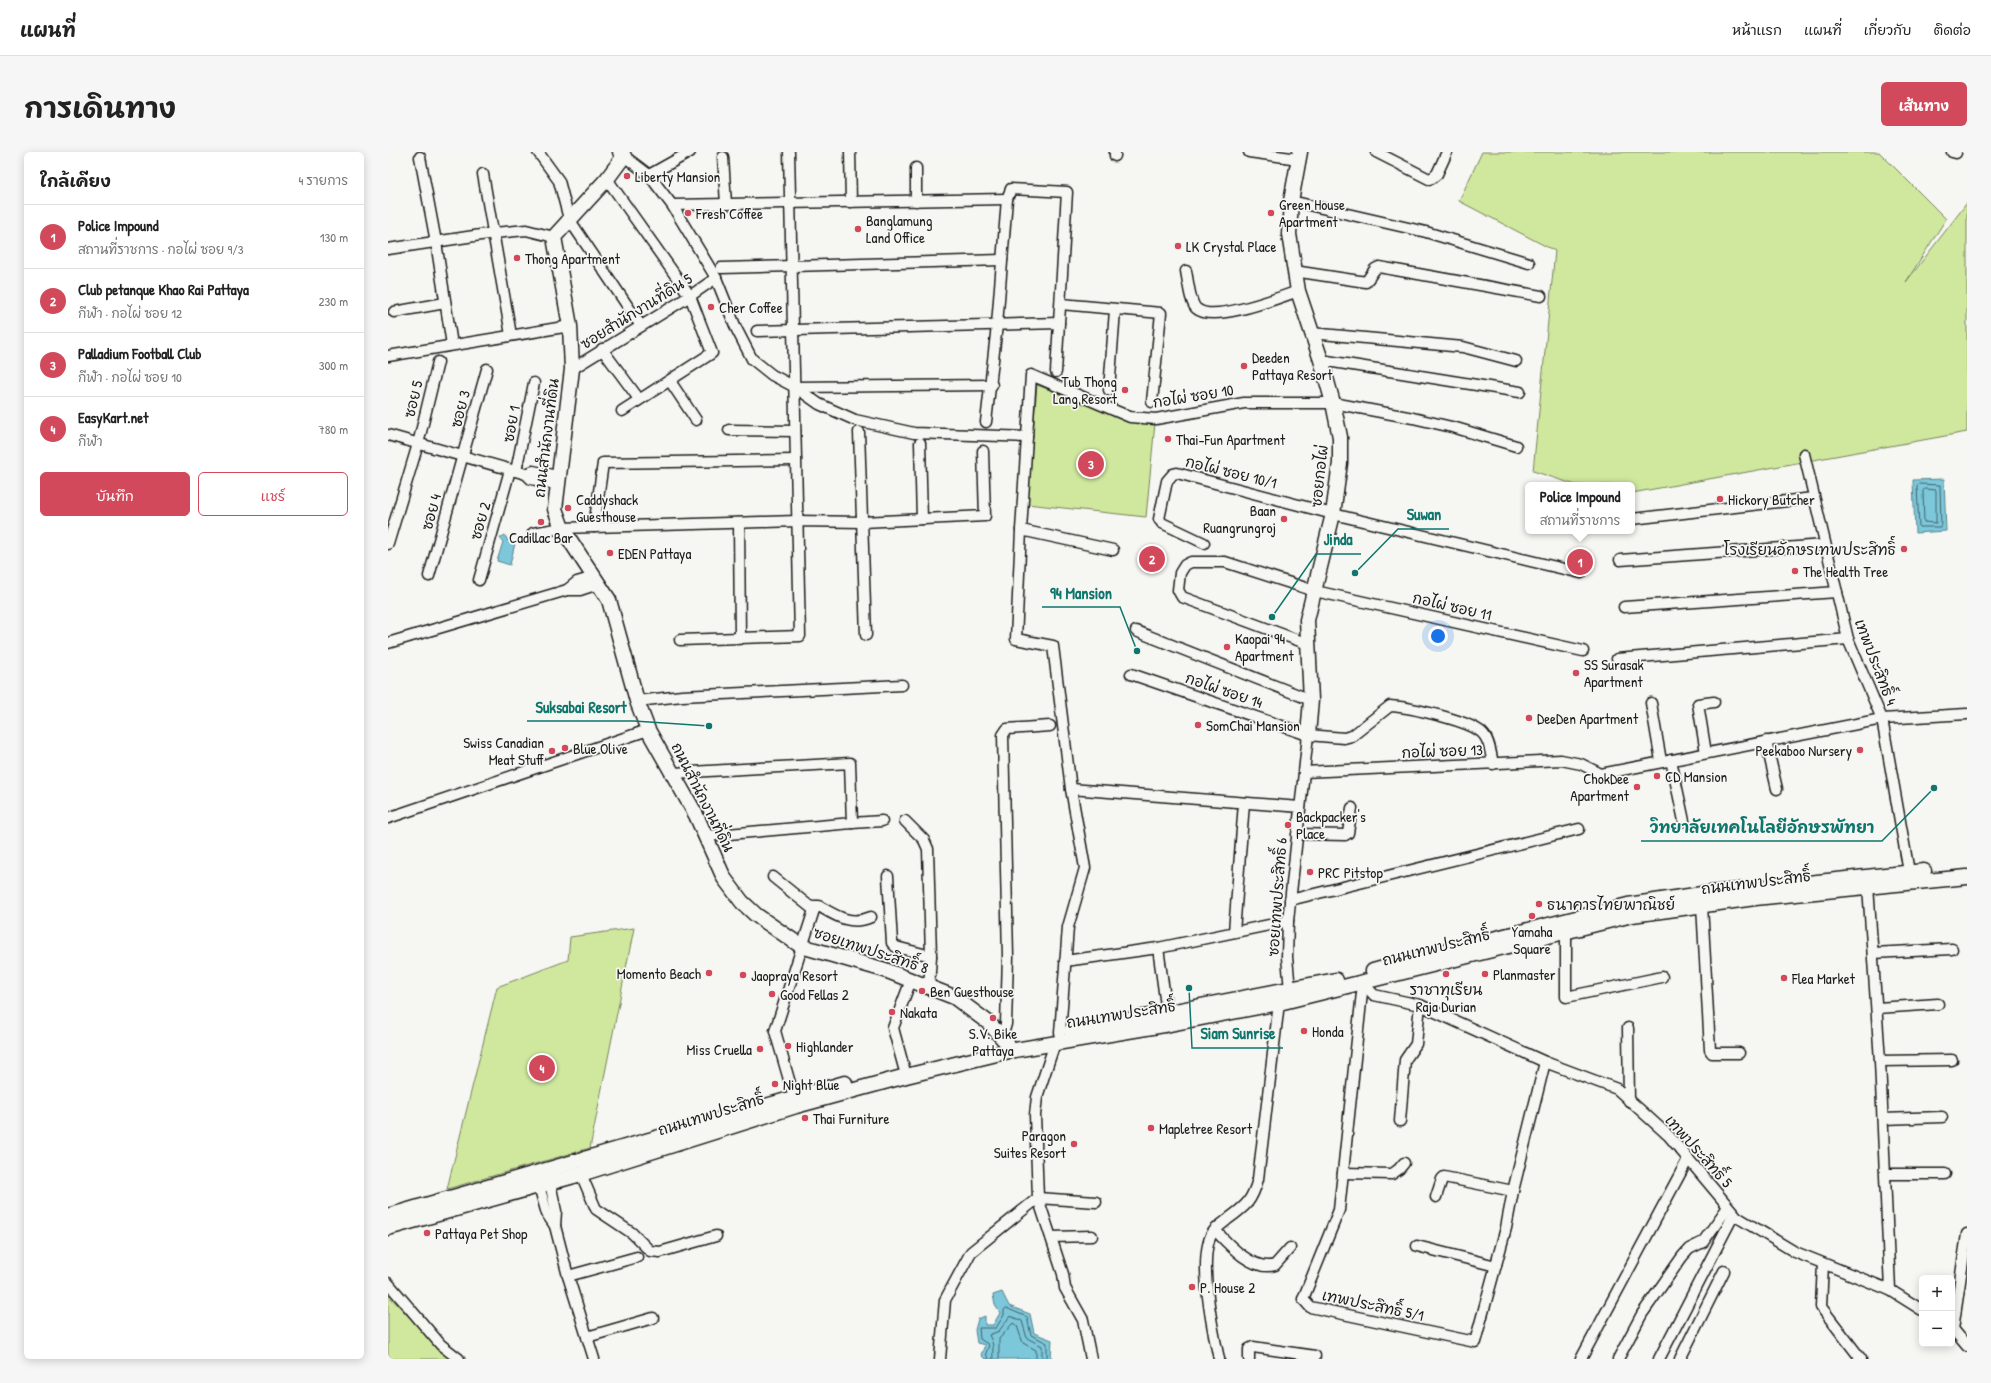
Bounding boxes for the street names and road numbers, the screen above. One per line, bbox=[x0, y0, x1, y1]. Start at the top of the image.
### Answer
street label: ซอยสำนักงานที่ดิน 5 bbox=[574, 265, 697, 354]
street label: ถนนสำนักงานที่ดิน bbox=[525, 377, 564, 499]
street label: ซอย 5 bbox=[398, 378, 428, 420]
street label: กอไผ่ ซอย 10 bbox=[1151, 379, 1235, 413]
street label: ซอย 3 bbox=[445, 388, 475, 430]
street label: ซอย 1 bbox=[497, 404, 525, 444]
street label: ซอยกอไผ่ bbox=[1305, 444, 1333, 508]
street label: กอไผ่ ซอย 10/1 bbox=[1183, 451, 1279, 493]
street label: ซอย 4 bbox=[416, 491, 446, 533]
street label: ซอย 2 bbox=[465, 500, 495, 542]
street label: กอไผ่ ซอย 11 bbox=[1410, 587, 1494, 625]
street label: เทพประสิทธิ์ 4 bbox=[1850, 615, 1905, 709]
street label: กอไผ่ ซอย 14 bbox=[1182, 667, 1266, 713]
street label: ถนนสำนักงานที่ดิน bbox=[666, 737, 742, 855]
street label: กอไผ่ ซอย 13 bbox=[1401, 739, 1483, 763]
street label: ซอยเทพประสิทธิ์ 6 bbox=[1259, 837, 1292, 957]
street label: ถนนเทพประสิทธิ์ bbox=[1699, 861, 1812, 899]
street label: ซอยเทพประสิทธิ์ 8 bbox=[811, 918, 932, 978]
street label: ถนนเทพประสิทธิ์ bbox=[1379, 920, 1492, 971]
street label: ถนนเทพประสิทธิ์ bbox=[1064, 992, 1177, 1033]
street label: ถนนเทพประสิทธิ์ bbox=[654, 1085, 767, 1140]
street label: เทพประสิทธิ์ 5 bbox=[1661, 1108, 1740, 1193]
street label: เทพประสิทธิ์ 5/1 bbox=[1320, 1281, 1426, 1326]

